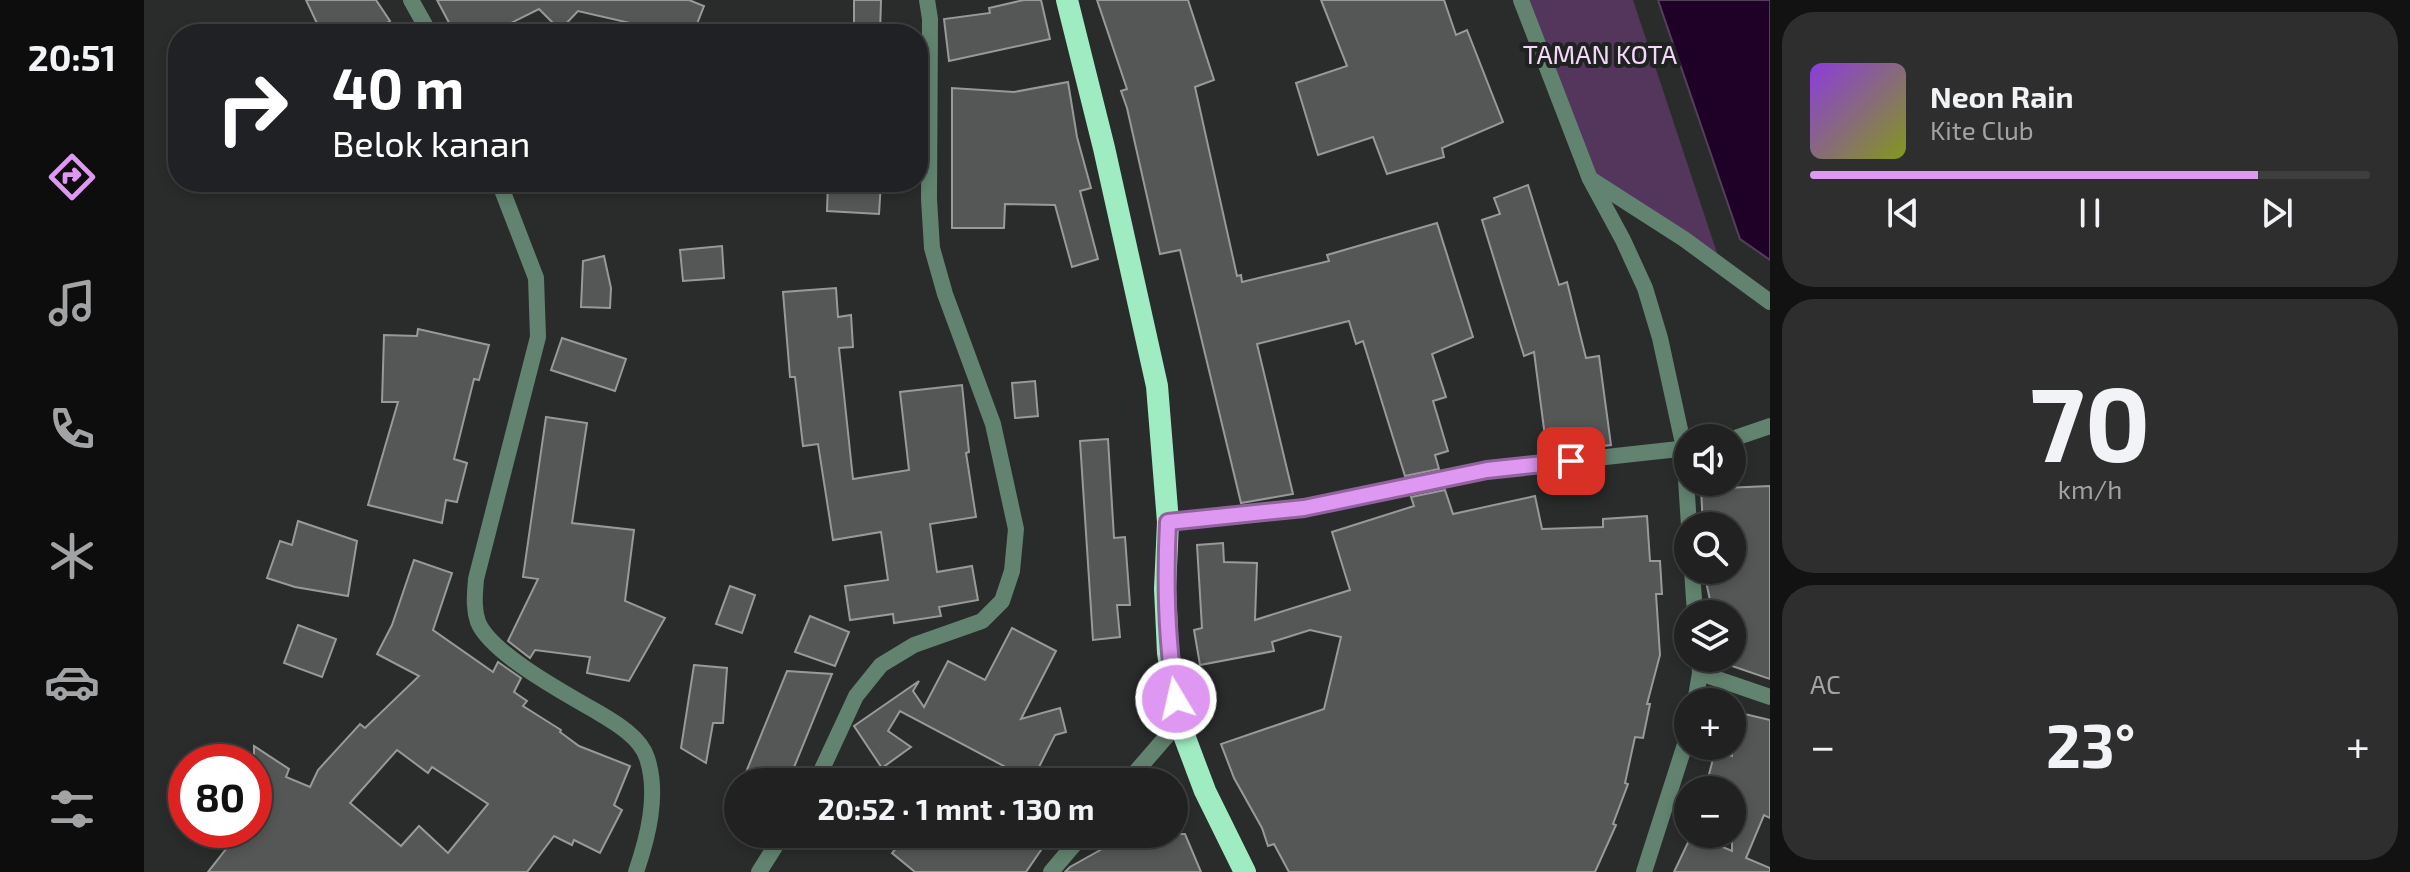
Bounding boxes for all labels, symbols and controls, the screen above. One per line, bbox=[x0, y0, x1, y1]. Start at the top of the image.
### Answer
text: 20:51 bbox=[28, 35, 116, 78]
park label: TAMAN KOTA bbox=[1523, 38, 1677, 69]
text: 40 m bbox=[332, 53, 464, 120]
icon: right bbox=[200, 56, 304, 160]
text: Neon Rain bbox=[1930, 78, 2074, 114]
text: Kite Club bbox=[1930, 114, 2034, 145]
text: Belok kanan bbox=[332, 121, 530, 164]
icon: directions bbox=[44, 149, 100, 205]
icon: previous bbox=[1881, 191, 1925, 235]
icon: pause bbox=[2068, 191, 2112, 235]
icon: next bbox=[2255, 191, 2299, 235]
icon: music bbox=[44, 275, 100, 331]
text: 70 bbox=[2030, 358, 2150, 483]
icon: phone bbox=[44, 401, 100, 457]
map controls bbox=[1674, 424, 1746, 848]
button: sound bbox=[1674, 424, 1746, 496]
pin bbox=[1537, 427, 1605, 495]
icon: arrive bbox=[1549, 439, 1593, 483]
text: km/h bbox=[2058, 473, 2122, 504]
button: search bbox=[1674, 512, 1746, 584]
icon: climate bbox=[44, 528, 100, 584]
button: layers bbox=[1674, 600, 1746, 672]
icon: car bbox=[44, 654, 100, 710]
position arrow bbox=[1134, 657, 1218, 741]
text: AC bbox=[1810, 668, 1841, 699]
button: + bbox=[1674, 688, 1746, 760]
text: 23° bbox=[2046, 708, 2136, 780]
text: − bbox=[1810, 718, 1836, 771]
text: + bbox=[2346, 718, 2370, 771]
speed limit sign: 80 bbox=[168, 744, 272, 848]
button: − bbox=[1674, 776, 1746, 848]
icon: filters bbox=[44, 781, 100, 837]
text: 20:52 · 1 mnt · 130 m bbox=[817, 790, 1095, 826]

